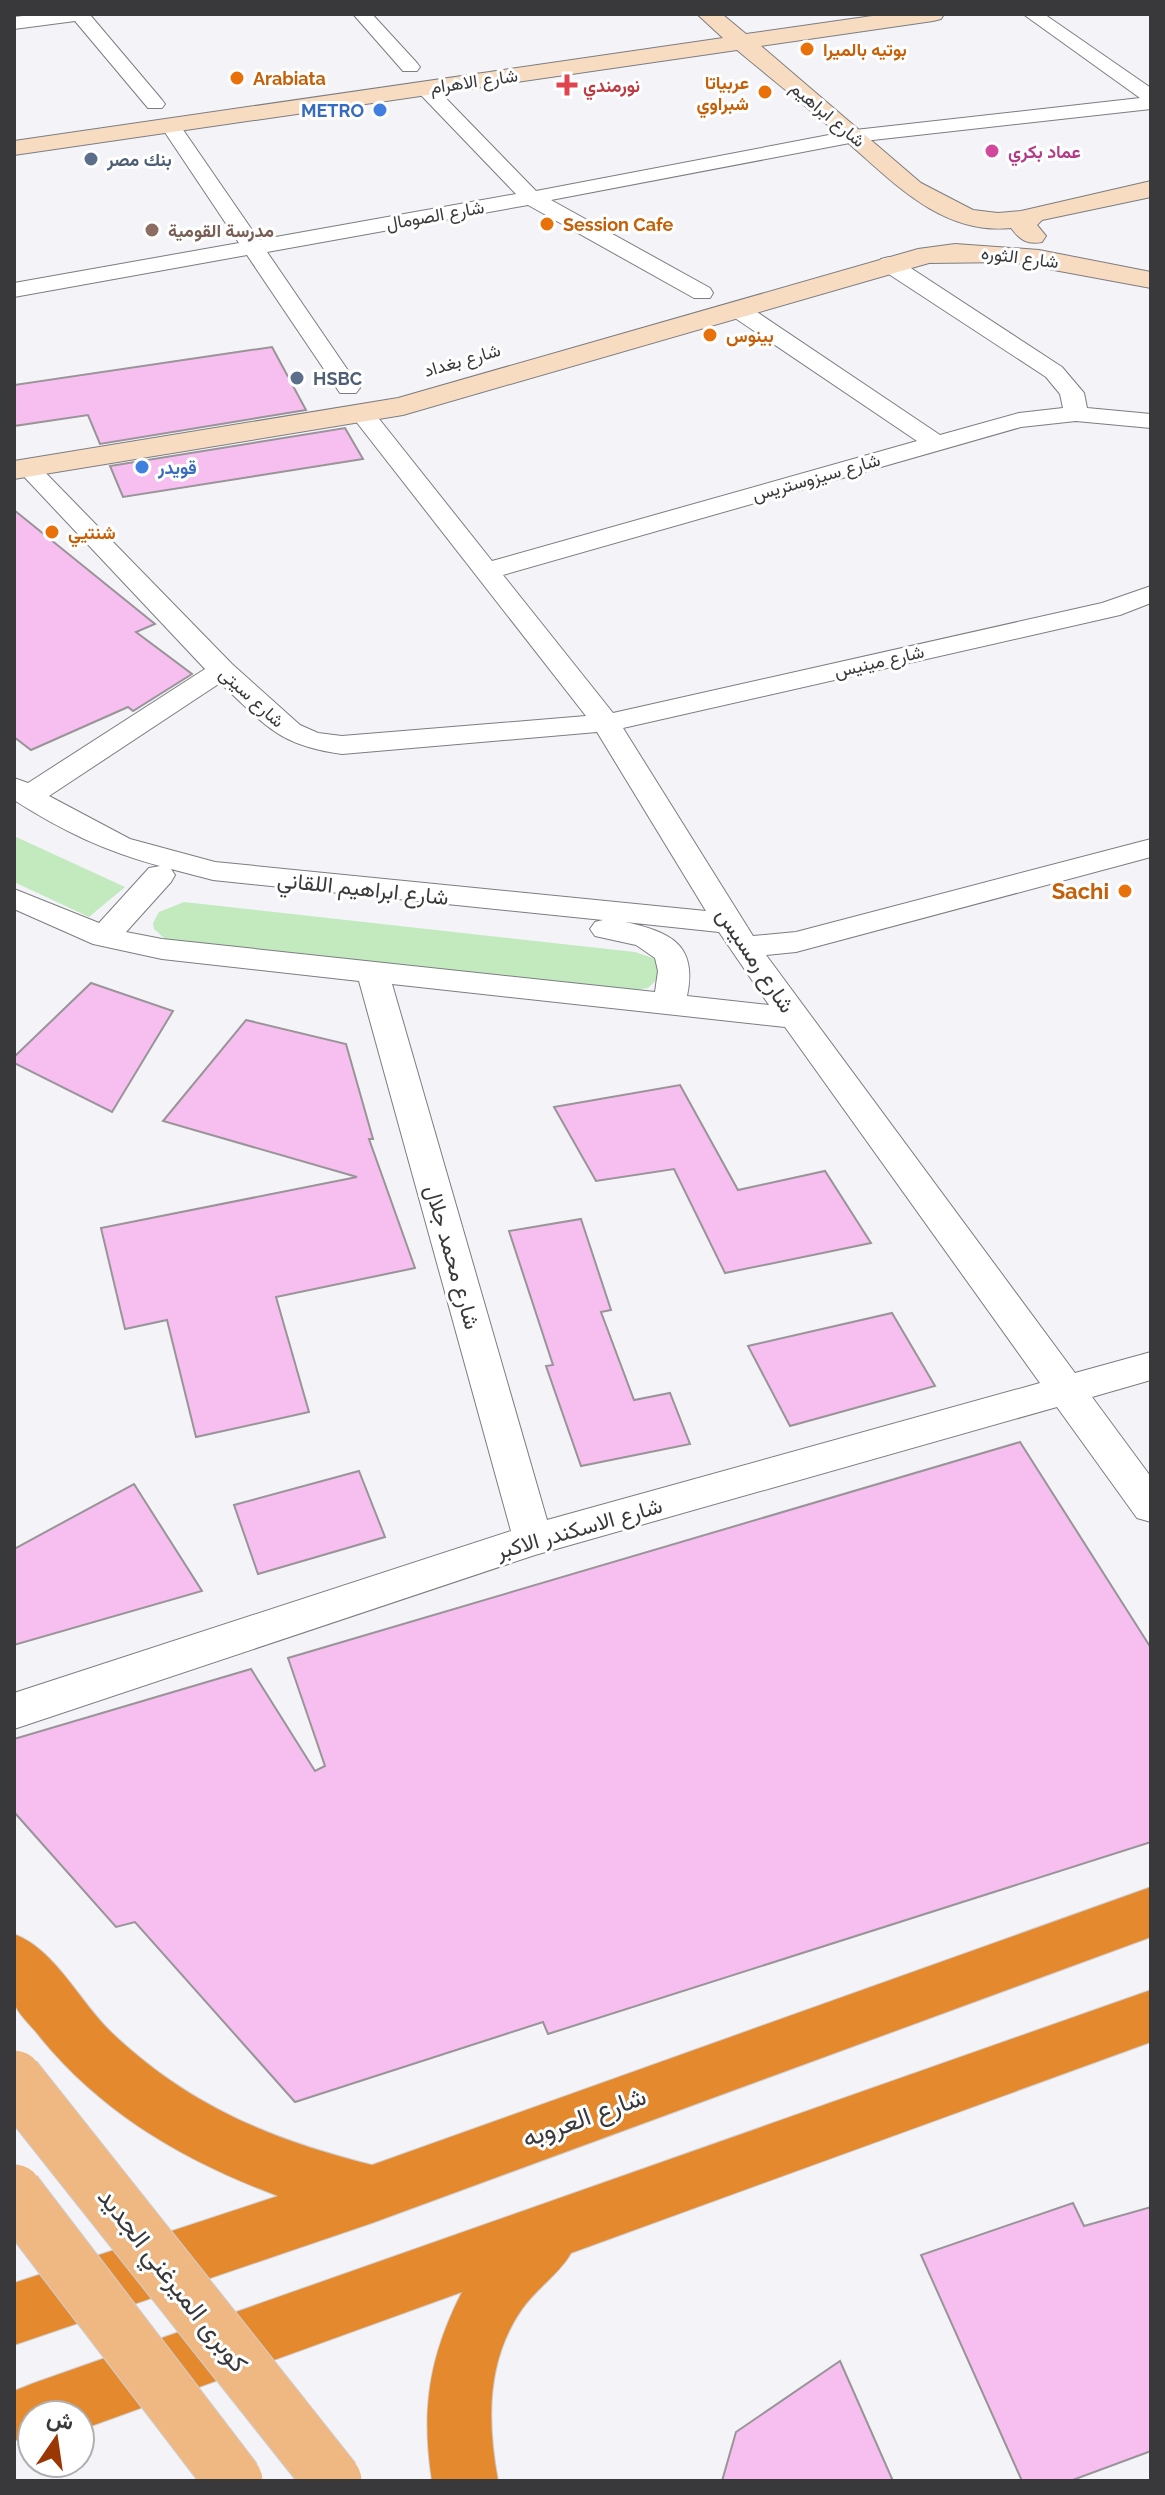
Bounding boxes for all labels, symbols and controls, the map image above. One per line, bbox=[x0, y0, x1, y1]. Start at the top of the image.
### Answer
place label: بوتيه بالميرا bbox=[823, 39, 907, 61]
marker: بوتيه بالميرا bbox=[798, 40, 816, 58]
street label: شارع الاهرام bbox=[429, 64, 519, 100]
place label: Arabiata bbox=[253, 68, 326, 89]
marker: Arabiata bbox=[228, 69, 246, 87]
place label: عربياتا شبراوي bbox=[696, 72, 749, 119]
place label: نورمندي bbox=[583, 75, 640, 101]
marker: نورمندي bbox=[558, 76, 576, 94]
street label: شارع ابراهيم bbox=[785, 77, 869, 153]
marker: عربياتا شبراوي bbox=[756, 83, 774, 101]
place label: METRO bbox=[301, 100, 364, 121]
marker: METRO bbox=[371, 101, 389, 119]
place label: عماد بكري bbox=[1008, 141, 1081, 167]
marker: عماد بكري bbox=[983, 142, 1001, 160]
place label: بنك مصر bbox=[106, 149, 172, 171]
marker: بنك مصر bbox=[82, 150, 100, 168]
street label: شارع الصومال bbox=[384, 196, 486, 236]
place label: Session Cafe bbox=[563, 214, 673, 235]
marker: Session Cafe bbox=[538, 215, 556, 233]
place label: مدرسة القومية bbox=[168, 220, 274, 242]
marker: مدرسة القومية bbox=[143, 221, 161, 239]
street label: شارع الثوره bbox=[980, 242, 1060, 274]
place label: بينوس bbox=[726, 325, 774, 347]
marker: بينوس bbox=[701, 326, 719, 344]
street label: شارع بغداد bbox=[421, 339, 503, 383]
place label: HSBC bbox=[313, 368, 362, 389]
marker: HSBC bbox=[288, 369, 306, 387]
street label: شارع سيزوستريس bbox=[750, 449, 883, 507]
place label: قويدر bbox=[157, 457, 197, 479]
marker: قويدر bbox=[133, 458, 151, 476]
place label: شنتيي bbox=[68, 522, 116, 548]
marker: شنتيي bbox=[43, 523, 61, 541]
street label: شارع مينيس bbox=[832, 640, 927, 684]
street label: شارع سيتى bbox=[214, 663, 289, 733]
street label: شارع ابراهيم اللقاني bbox=[275, 866, 450, 916]
place label: Sachi bbox=[1052, 878, 1109, 904]
marker: Sachi bbox=[1116, 882, 1134, 900]
street label: شارع رمسيس bbox=[710, 903, 801, 1019]
street label: شارع محمد جلال bbox=[418, 1182, 486, 1333]
street label: شارع الاسكندر الاكبر bbox=[492, 1492, 666, 1566]
street label: شارع العروبه bbox=[518, 2081, 651, 2156]
street label: كوبرى الميرغني الجديد bbox=[87, 2182, 254, 2382]
north arrow bbox=[16, 2399, 96, 2479]
text: ش bbox=[44, 2404, 76, 2436]

